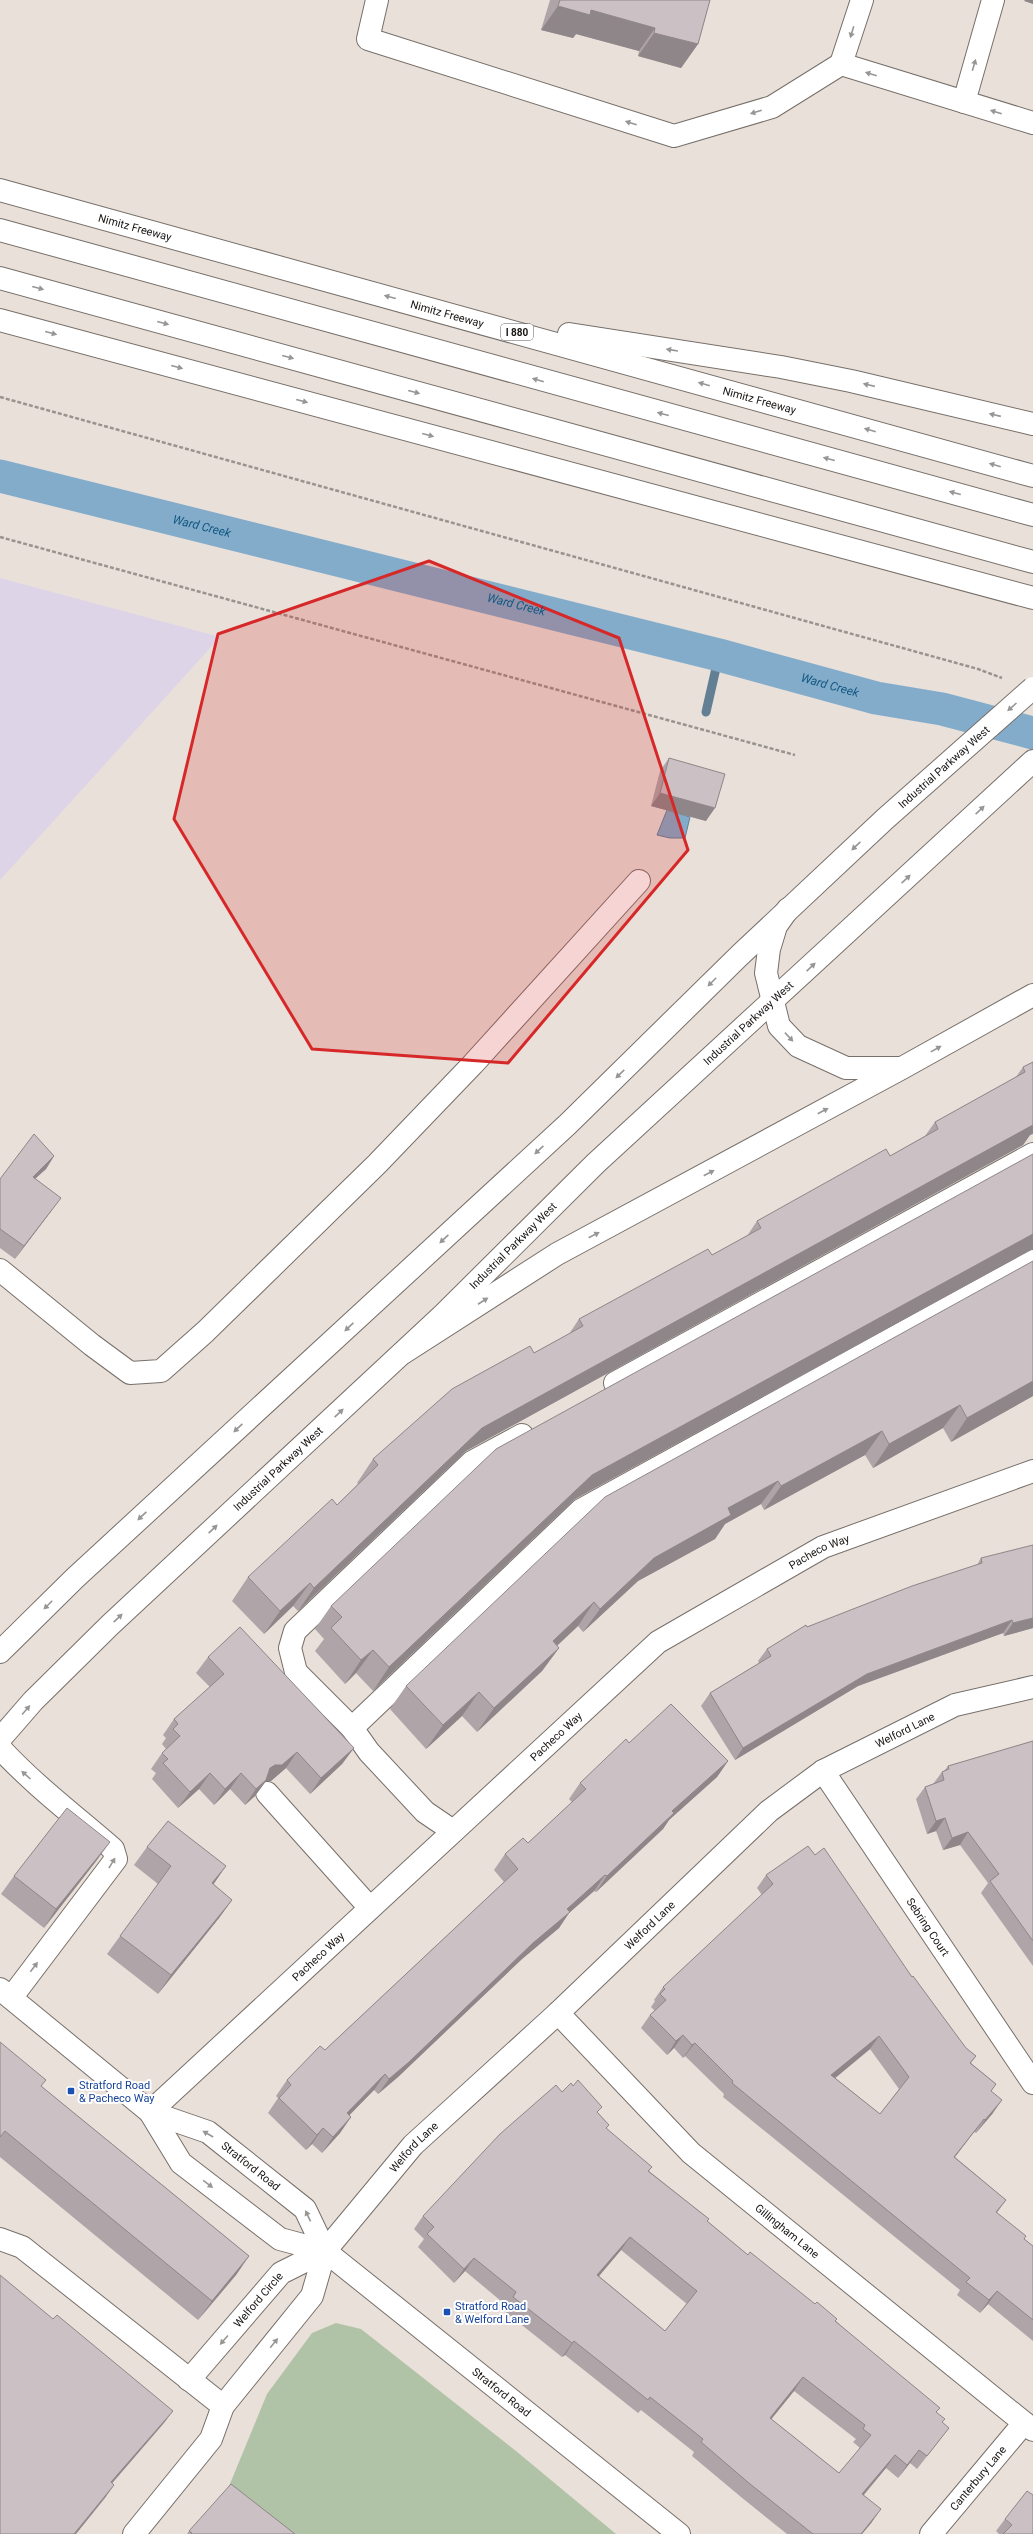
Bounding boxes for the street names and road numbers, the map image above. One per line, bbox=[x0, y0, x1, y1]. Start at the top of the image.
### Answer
street label: Nimitz Freeway bbox=[97, 211, 174, 244]
street label: Nimitz Freeway bbox=[409, 297, 486, 330]
road number: I 880 bbox=[501, 324, 533, 340]
street label: Nimitz Freeway bbox=[721, 384, 798, 417]
street label: Industrial Parkway West bbox=[895, 723, 992, 811]
street label: Industrial Parkway West bbox=[701, 978, 796, 1068]
street label: Industrial Parkway West bbox=[467, 1199, 559, 1292]
street label: Industrial Parkway West bbox=[231, 1424, 326, 1513]
street label: Pacheco Way bbox=[786, 1531, 852, 1572]
street label: Pacheco Way bbox=[527, 1709, 585, 1764]
street label: Welford Lane bbox=[873, 1710, 937, 1750]
street label: Sebring Court bbox=[904, 1895, 952, 1959]
street label: Welford Lane bbox=[622, 1898, 678, 1952]
street label: Pacheco Way bbox=[289, 1929, 347, 1984]
street label: Welford Lane bbox=[387, 2119, 441, 2175]
street label: Stratford Road bbox=[219, 2139, 283, 2193]
street label: Gillingham Lane bbox=[753, 2201, 822, 2261]
street label: Welford Circle bbox=[231, 2269, 286, 2330]
street label: Stratford Road bbox=[470, 2365, 533, 2419]
street label: Canterbury Lane bbox=[947, 2443, 1009, 2513]

